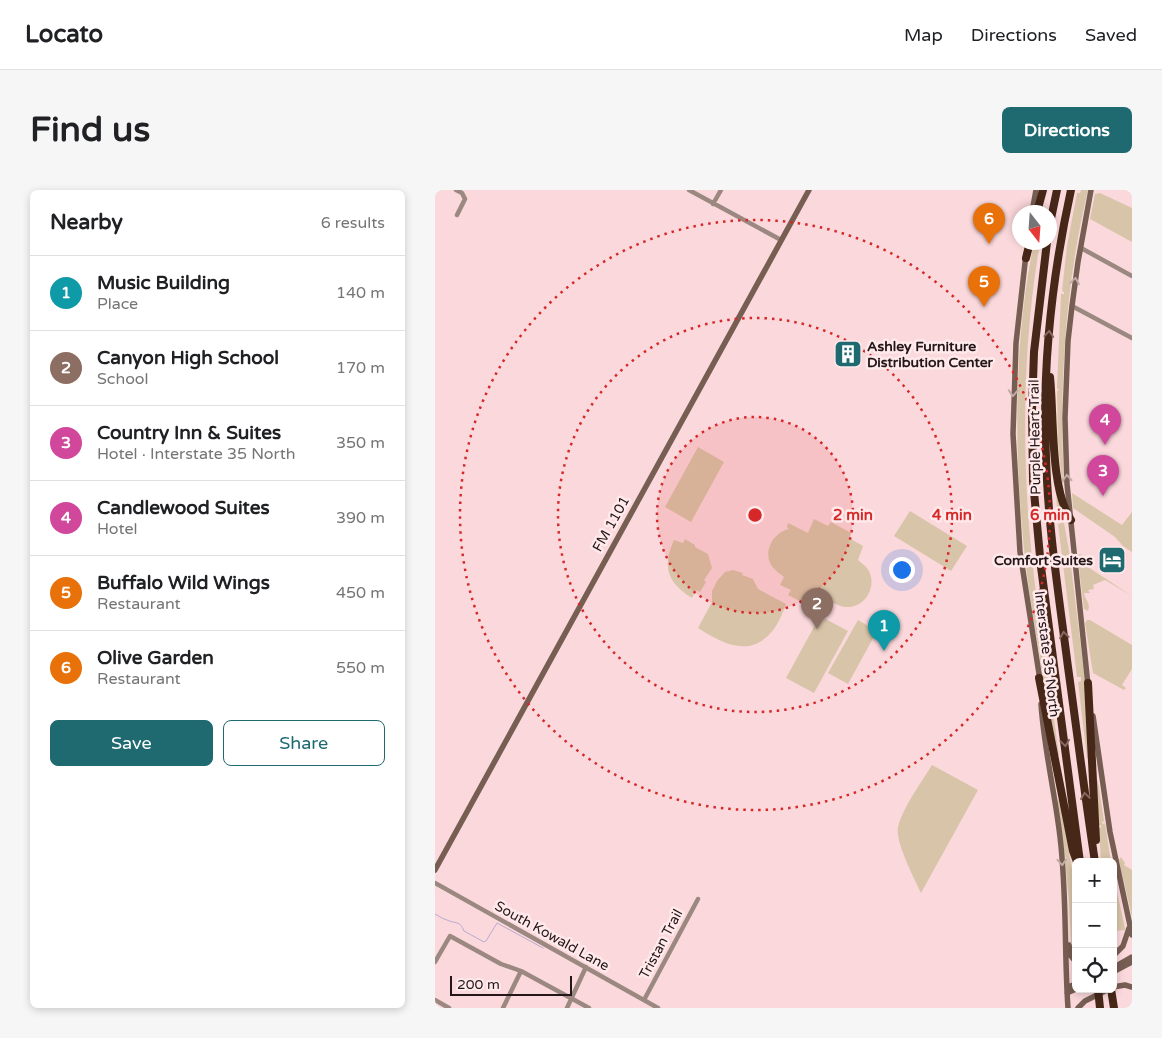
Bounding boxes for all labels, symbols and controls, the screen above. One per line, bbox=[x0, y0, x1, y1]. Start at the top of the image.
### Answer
text: Locato bbox=[25, 20, 103, 49]
text: Map bbox=[904, 24, 943, 46]
text: Directions bbox=[971, 24, 1057, 46]
text: Saved bbox=[1085, 24, 1137, 46]
button: Directions bbox=[1002, 107, 1132, 153]
text: Find us bbox=[30, 109, 150, 151]
pin: 6 bbox=[973, 203, 1005, 244]
north arrow bbox=[1012, 205, 1057, 250]
text: Nearby bbox=[50, 210, 123, 235]
text: 6 results bbox=[321, 213, 385, 233]
pin: 5 bbox=[968, 266, 1000, 307]
text: Music Building bbox=[97, 272, 230, 294]
one-way arrow bbox=[1070, 276, 1080, 285]
text: 1 bbox=[61, 283, 71, 303]
text: 140 m bbox=[336, 283, 385, 303]
text: Place bbox=[97, 294, 138, 314]
one-way arrow bbox=[1043, 330, 1054, 338]
place label: Ashley Furniture Distribution Center bbox=[867, 338, 994, 371]
building icon: Ashley Furniture Distribution Center bbox=[833, 339, 863, 369]
text: Canyon High School bbox=[97, 347, 279, 369]
text: 2 bbox=[61, 358, 71, 378]
text: 170 m bbox=[336, 358, 385, 378]
text: School bbox=[97, 369, 149, 389]
street label: Purple Heart Trail bbox=[1025, 379, 1045, 495]
one-way arrow bbox=[1008, 389, 1019, 397]
pin: 4 bbox=[1089, 404, 1121, 445]
text: Country Inn & Suites bbox=[97, 422, 281, 444]
text: 3 bbox=[61, 433, 71, 453]
text: 350 m bbox=[336, 433, 385, 453]
text: Hotel · Interstate 35 North bbox=[97, 444, 296, 464]
pin: 3 bbox=[1087, 455, 1119, 496]
one-way arrow bbox=[1062, 473, 1073, 481]
street label: FM 1101 bbox=[589, 493, 633, 555]
text: Candlewood Suites bbox=[97, 497, 270, 519]
centre of rings bbox=[746, 506, 764, 524]
text: 2 min bbox=[833, 506, 873, 524]
text: 4 min bbox=[932, 506, 972, 524]
text: 6 min bbox=[1030, 506, 1070, 524]
text: 4 bbox=[61, 508, 71, 528]
text: 390 m bbox=[336, 508, 385, 528]
text: Hotel bbox=[97, 519, 138, 539]
hotel icon: Comfort Suites bbox=[1097, 545, 1127, 575]
place label: Comfort Suites bbox=[994, 552, 1093, 569]
your location bbox=[889, 557, 915, 583]
text: Buffalo Wild Wings bbox=[97, 572, 270, 594]
text: 5 bbox=[61, 583, 71, 603]
text: 450 m bbox=[336, 583, 385, 603]
pin: 2 bbox=[801, 588, 833, 629]
street label: Interstate 35 North bbox=[1031, 590, 1063, 718]
text: Restaurant bbox=[97, 594, 181, 614]
pin: 1 bbox=[868, 610, 900, 651]
one-way arrow bbox=[1059, 631, 1070, 639]
text: Olive Garden bbox=[97, 647, 214, 669]
text: 6 bbox=[61, 658, 71, 678]
text: 550 m bbox=[336, 658, 385, 678]
text: Restaurant bbox=[97, 669, 181, 689]
button: Save bbox=[50, 720, 213, 766]
button: Share bbox=[223, 720, 385, 766]
one-way arrow bbox=[1059, 740, 1070, 748]
one-way arrow bbox=[1080, 792, 1091, 800]
one-way arrow bbox=[1057, 858, 1068, 866]
map controls bbox=[1072, 858, 1117, 993]
button: + bbox=[1072, 858, 1117, 903]
street label: South Kowald Lane bbox=[492, 897, 612, 975]
button: − bbox=[1072, 903, 1117, 948]
street label: Tristan Trail bbox=[636, 906, 686, 982]
button: locate bbox=[1072, 948, 1117, 993]
scale bar bbox=[450, 973, 573, 996]
text: 200 m bbox=[457, 976, 500, 993]

